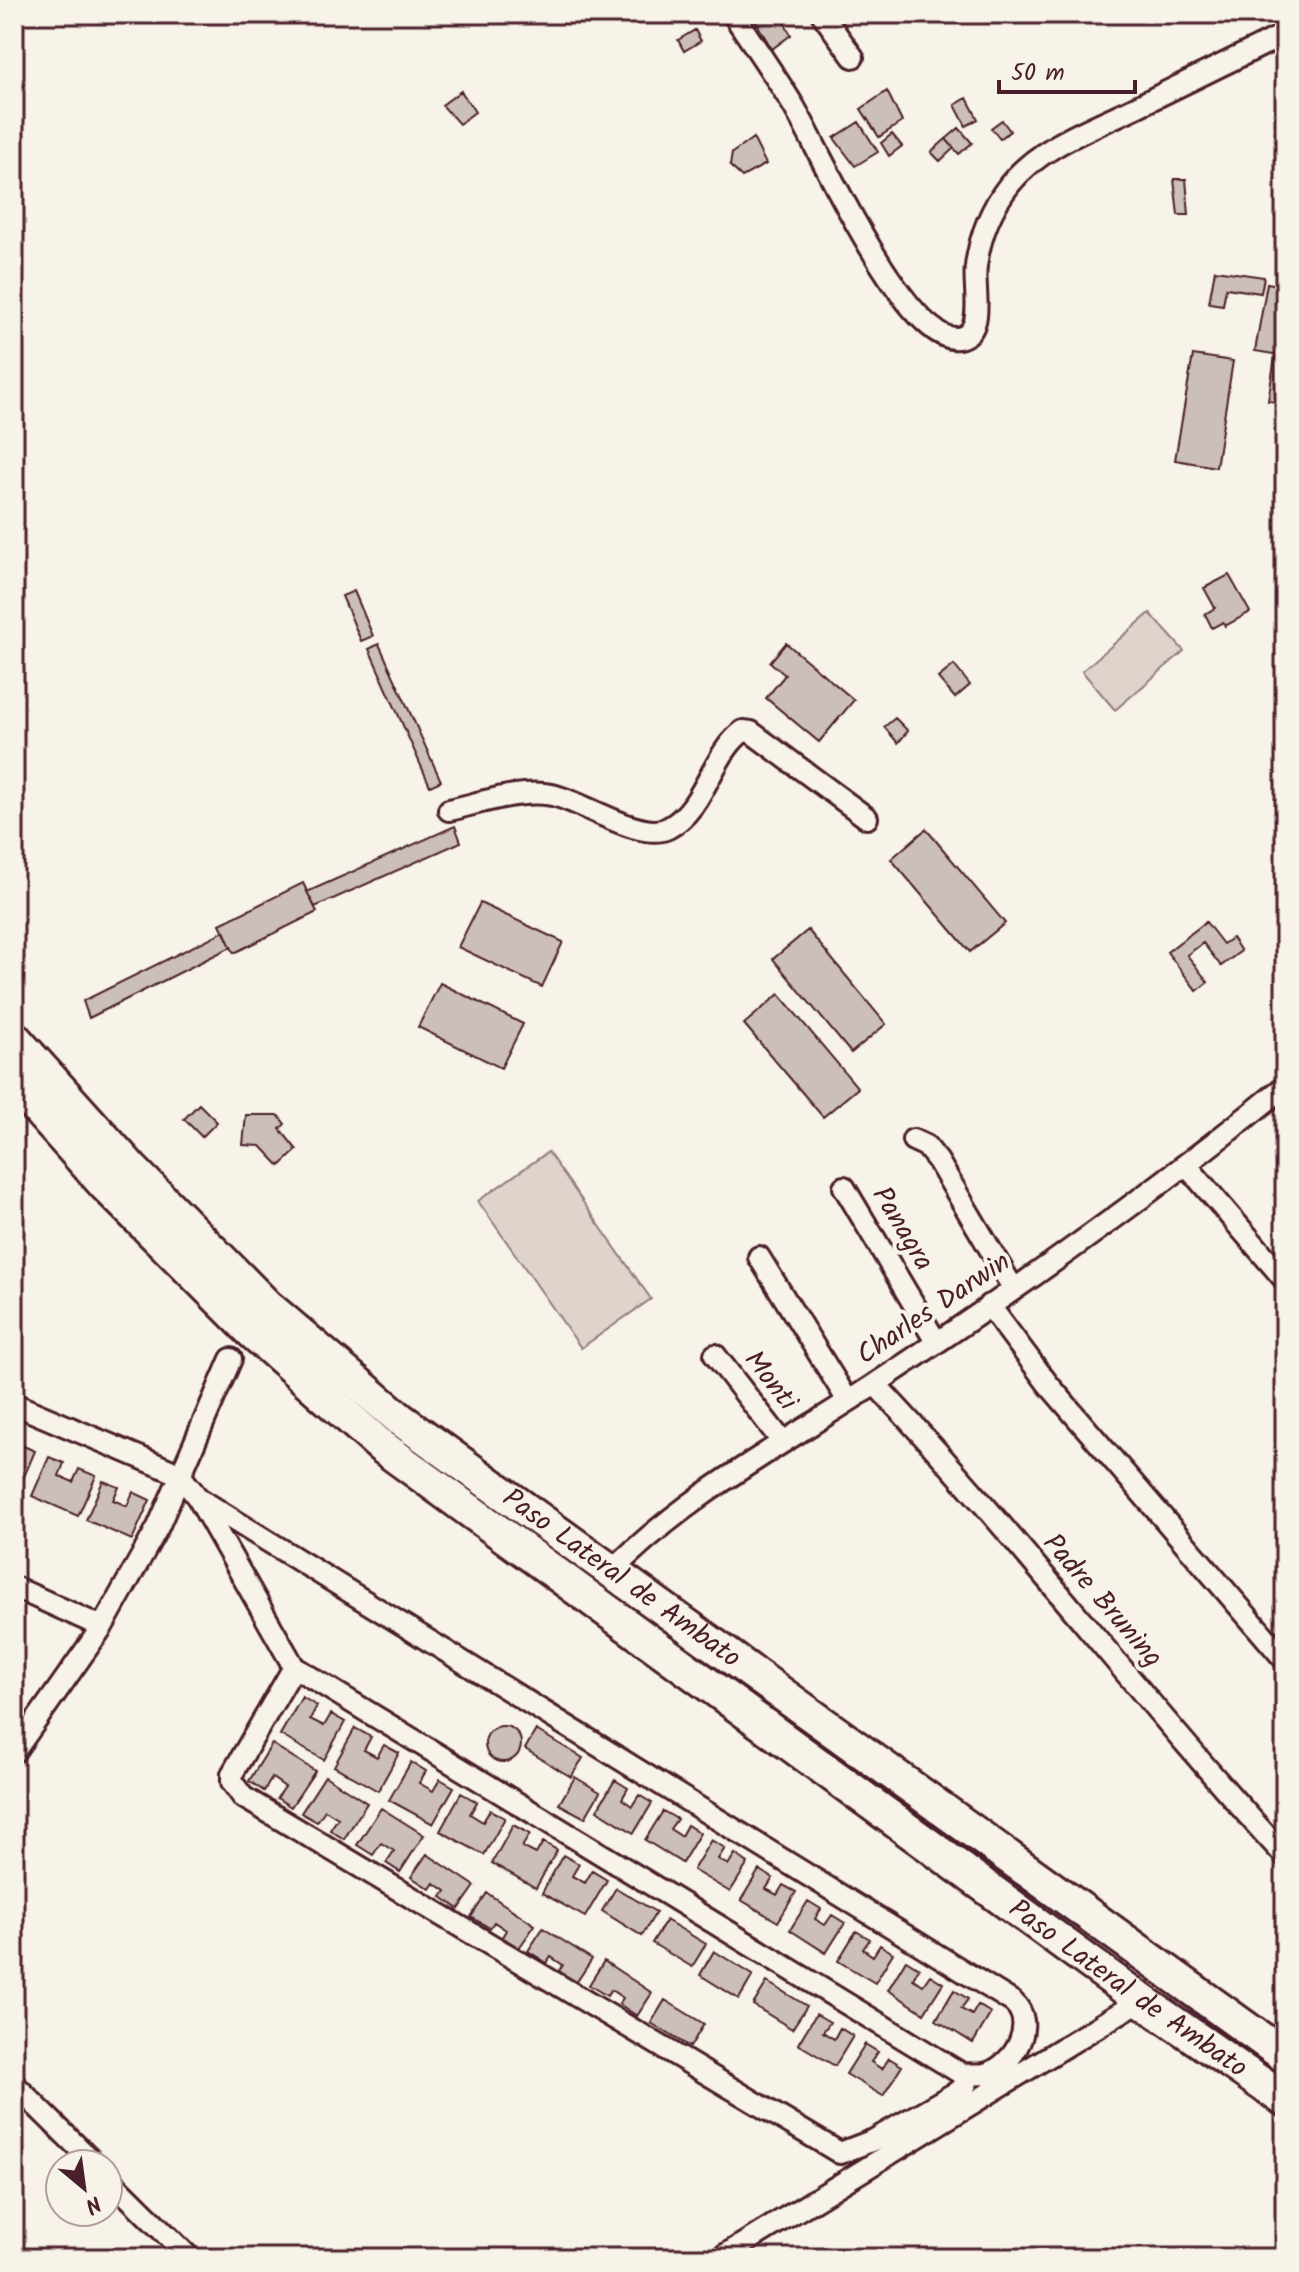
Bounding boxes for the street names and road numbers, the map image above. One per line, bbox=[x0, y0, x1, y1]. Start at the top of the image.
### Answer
street label: Panagra bbox=[859, 1178, 945, 1280]
street label: Charles Darwin bbox=[848, 1241, 1020, 1377]
street label: Monti bbox=[732, 1341, 809, 1422]
street label: Paso Lateral de Ambato bbox=[493, 1477, 750, 1680]
street label: Padre Bruning bbox=[1031, 1524, 1173, 1678]
street label: Paso Lateral de Ambato bbox=[999, 1888, 1257, 2090]

